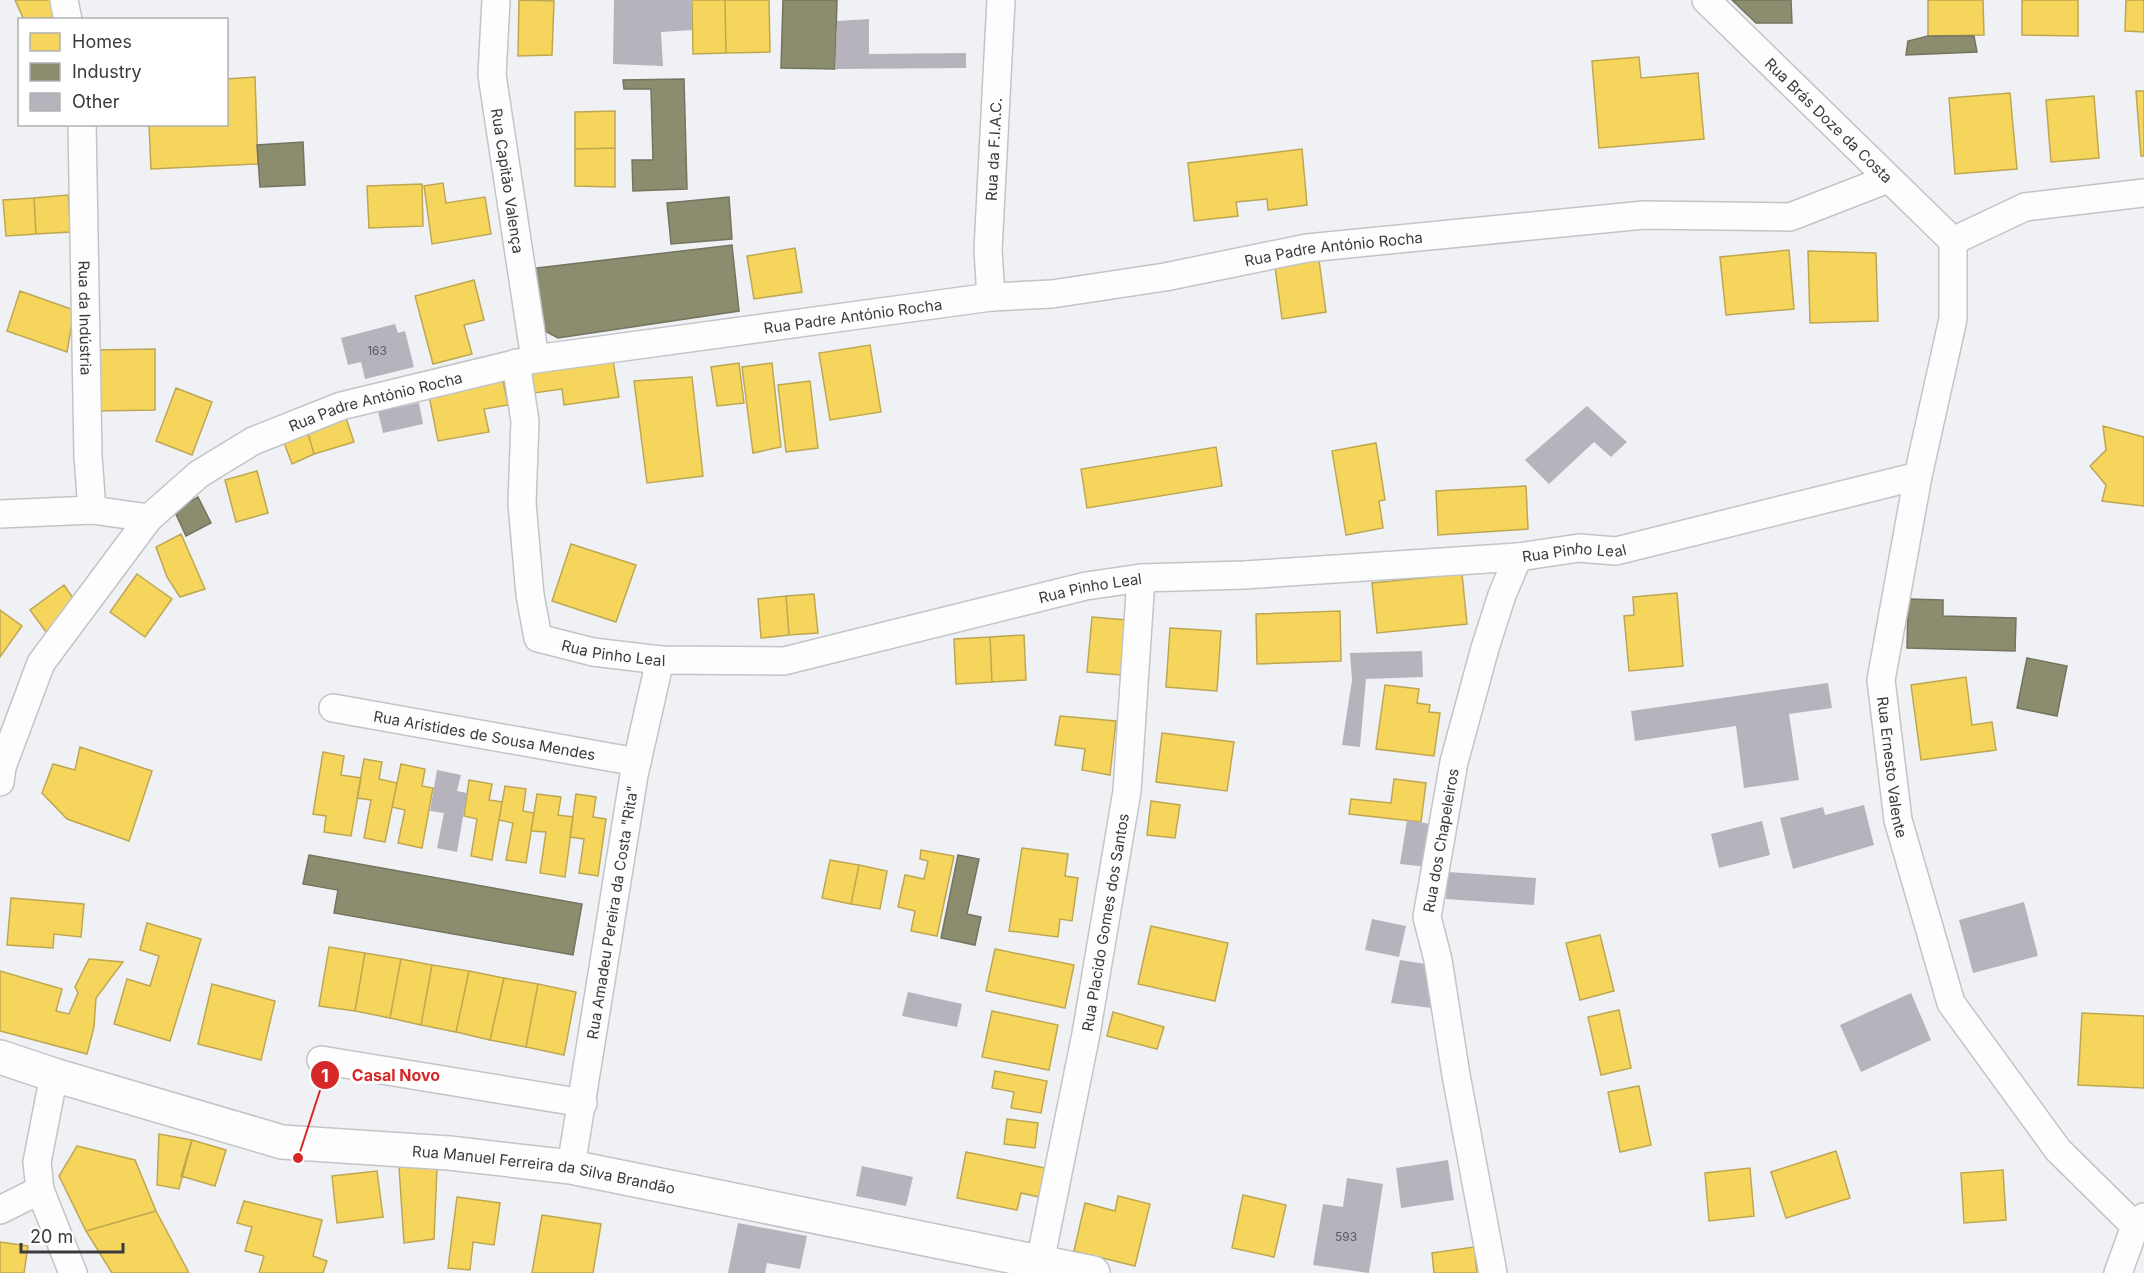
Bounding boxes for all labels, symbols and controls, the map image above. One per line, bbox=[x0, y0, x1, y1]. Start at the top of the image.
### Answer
legend bbox=[18, 18, 228, 126]
text: Homes bbox=[72, 31, 132, 52]
street label: Rua Brás Doze da Costa bbox=[1761, 54, 1897, 187]
text: Industry bbox=[72, 61, 142, 82]
text: Other bbox=[72, 91, 120, 112]
street label: Rua da F.I.A.C. bbox=[981, 97, 1005, 201]
street label: Rua Capitão Valença bbox=[488, 107, 528, 255]
street label: Rua Padre António Rocha bbox=[1243, 227, 1424, 270]
street label: Rua da Indústria bbox=[75, 260, 96, 376]
street label: Rua Padre António Rocha bbox=[762, 294, 943, 337]
house number: 163 bbox=[367, 343, 387, 358]
street label: Rua Padre António Rocha bbox=[286, 367, 464, 435]
street label: Rua Pinho Leal bbox=[1521, 538, 1628, 566]
street label: Rua Pinho Leal bbox=[1036, 569, 1143, 607]
street label: Rua Pinho Leal bbox=[560, 635, 665, 670]
street label: Rua Ernesto Valente bbox=[1874, 695, 1912, 840]
street label: Rua Aristides de Sousa Mendes bbox=[372, 706, 597, 764]
street label: Rua dos Chapeleiros bbox=[1418, 767, 1462, 914]
street label: Rua Amadeu Pereira da Costa "Rita" bbox=[582, 784, 642, 1040]
street label: Rua Placido Gomes dos Santos bbox=[1077, 812, 1133, 1033]
callout: Casal Novo bbox=[310, 1058, 452, 1092]
text: 1 bbox=[321, 1065, 329, 1086]
text: Casal Novo bbox=[352, 1065, 440, 1085]
street label: Rua Manuel Ferreira da Silva Brandão bbox=[412, 1141, 677, 1197]
scale bar bbox=[21, 1216, 123, 1254]
text: 20 m bbox=[30, 1226, 73, 1247]
house number: 593 bbox=[1335, 1229, 1357, 1244]

